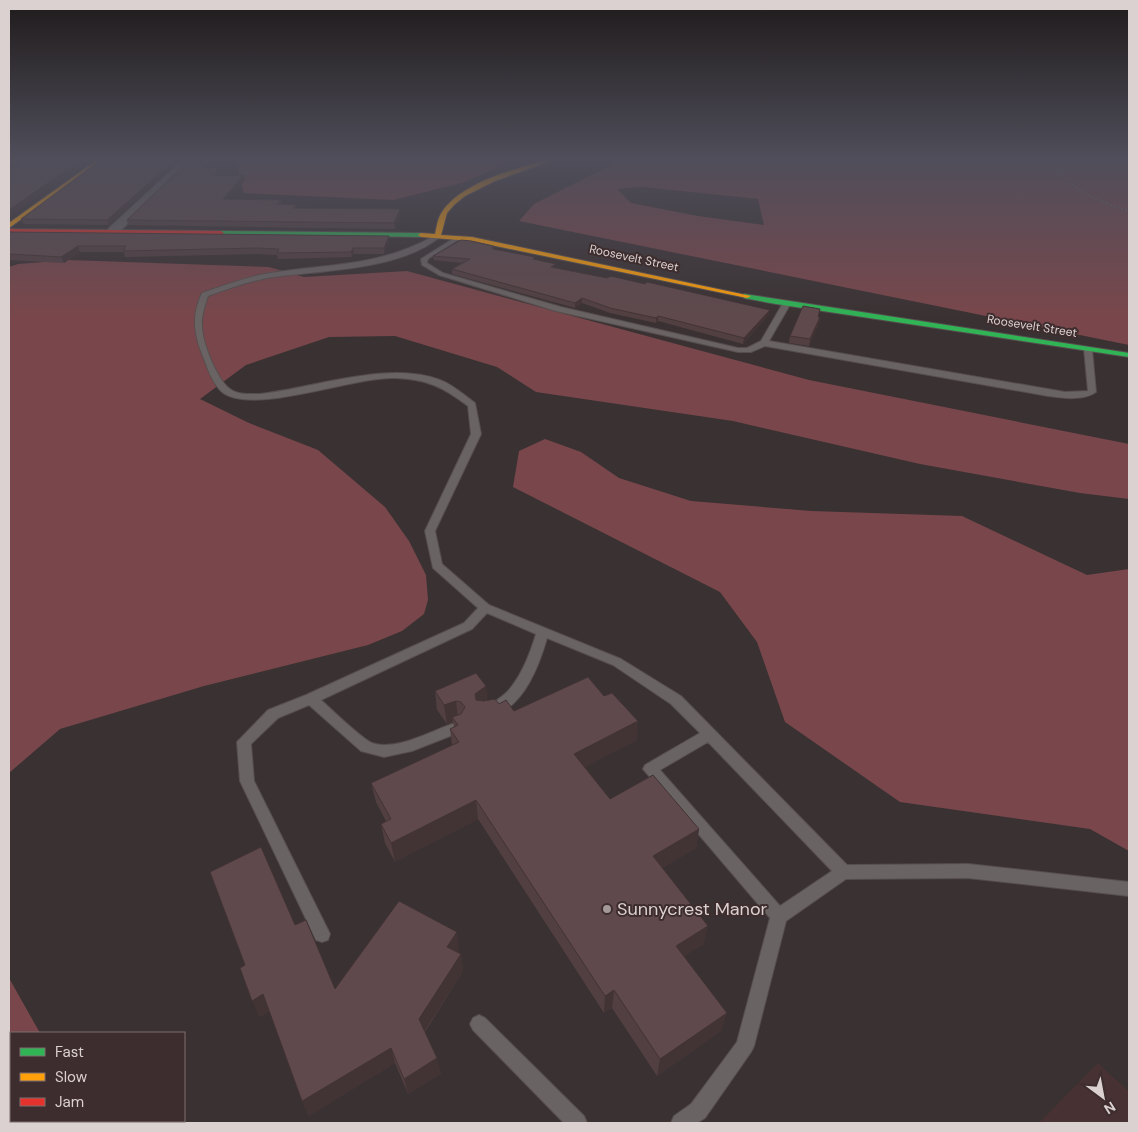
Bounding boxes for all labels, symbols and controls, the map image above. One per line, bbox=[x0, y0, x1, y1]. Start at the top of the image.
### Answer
street label: Roosevelt Street bbox=[588, 241, 680, 275]
street label: Roosevelt Street bbox=[986, 311, 1078, 341]
place label: Sunnycrest Manor bbox=[617, 897, 768, 921]
marker: Sunnycrest Manor bbox=[601, 903, 613, 915]
legend bbox=[10, 1032, 185, 1122]
text: Fast bbox=[55, 1042, 84, 1062]
text: Slow bbox=[55, 1067, 88, 1087]
north arrow bbox=[1078, 1072, 1128, 1122]
text: Jam bbox=[55, 1092, 84, 1112]
text: N bbox=[1101, 1098, 1119, 1118]

